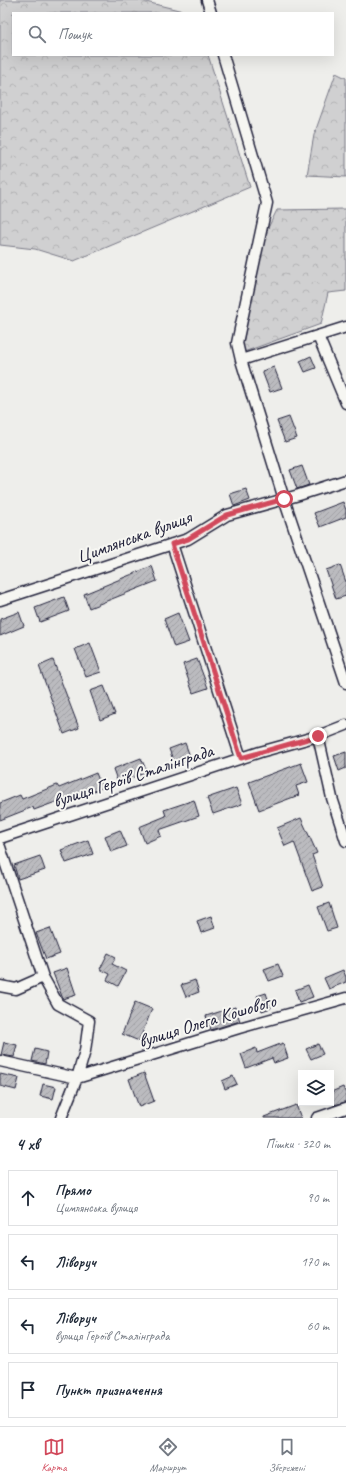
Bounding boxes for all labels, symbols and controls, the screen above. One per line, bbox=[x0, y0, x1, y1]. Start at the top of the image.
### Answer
search box bbox=[12, 12, 334, 56]
icon: search bbox=[26, 23, 48, 45]
text: Пошук bbox=[58, 25, 91, 44]
route start bbox=[275, 490, 293, 508]
street label: Цимлянська вулиця bbox=[73, 505, 196, 569]
route end bbox=[309, 727, 327, 745]
street label: вулиця Героїв Сталінграда bbox=[50, 738, 217, 813]
street label: вулиця Олега Кошового bbox=[135, 988, 280, 1053]
map controls bbox=[298, 1070, 334, 1106]
button: layers bbox=[298, 1070, 334, 1106]
text: 4 хв bbox=[16, 1134, 39, 1155]
text: Пішки · 320 m bbox=[266, 1136, 330, 1152]
text: Прямо bbox=[55, 1181, 91, 1200]
icon: ahead bbox=[17, 1187, 39, 1209]
text: 90 m bbox=[307, 1190, 329, 1206]
text: Цимлянська вулиця bbox=[55, 1200, 137, 1216]
icon: left bbox=[17, 1251, 39, 1273]
text: Ліворуч bbox=[55, 1253, 96, 1272]
text: 170 m bbox=[301, 1254, 329, 1270]
text: Ліворуч bbox=[55, 1309, 96, 1328]
icon: left bbox=[17, 1315, 39, 1337]
text: 60 m bbox=[307, 1318, 329, 1334]
text: вулиця Героїв Сталінграда bbox=[55, 1328, 169, 1344]
icon: arrive bbox=[17, 1379, 39, 1401]
text: Пункт призначення bbox=[55, 1381, 162, 1400]
tab: Карта bbox=[41, 1436, 67, 1474]
tab: Маршрут bbox=[149, 1436, 186, 1474]
tab: Збережені bbox=[269, 1436, 305, 1474]

